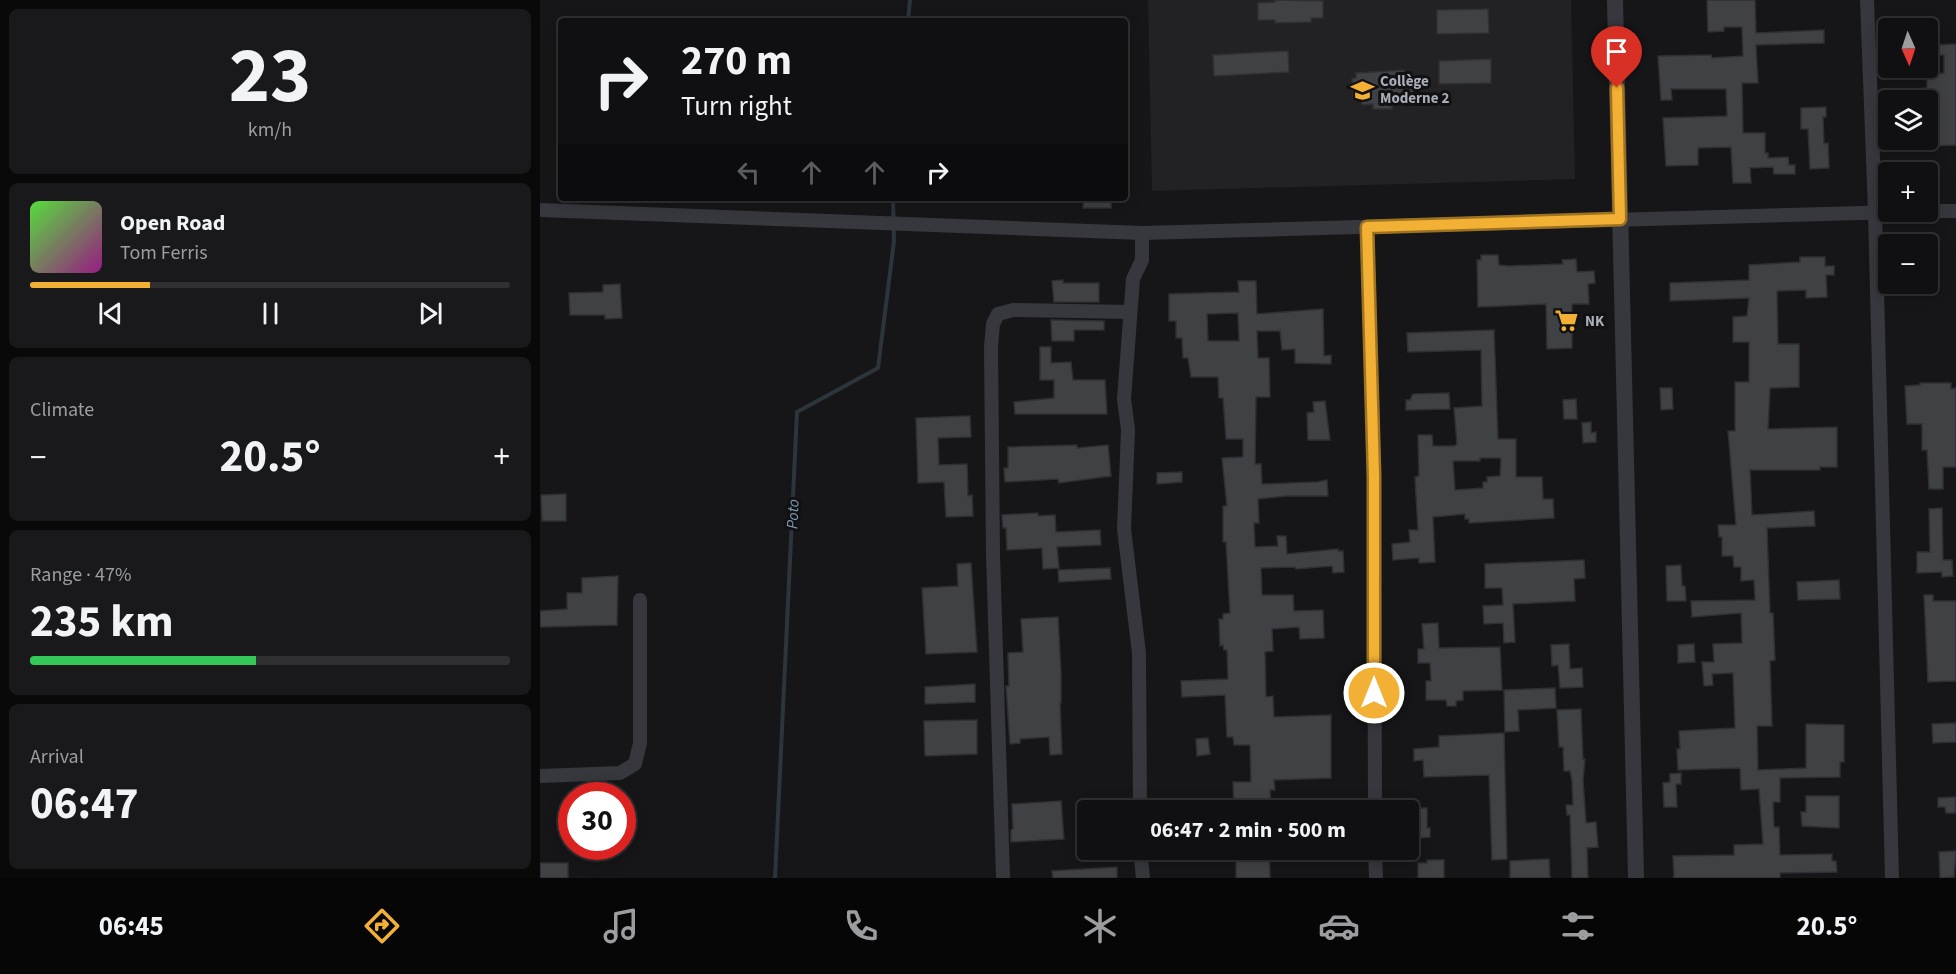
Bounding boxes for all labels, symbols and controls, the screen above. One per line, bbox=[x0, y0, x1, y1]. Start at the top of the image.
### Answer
north arrow bbox=[1878, 18, 1938, 78]
map controls bbox=[1878, 18, 1938, 294]
text: 23 bbox=[229, 21, 311, 132]
pin bbox=[1591, 26, 1642, 88]
text: 270 m bbox=[681, 31, 792, 91]
icon: arrive bbox=[1600, 35, 1633, 68]
icon: right bbox=[582, 42, 660, 120]
place label: Collège Moderne 2 bbox=[1380, 71, 1449, 109]
school or university icon: Collège Moderne 2 bbox=[1349, 77, 1375, 103]
text: Turn right bbox=[681, 87, 792, 126]
button: layers bbox=[1878, 90, 1938, 150]
text: km/h bbox=[248, 116, 292, 144]
icon: left bbox=[732, 156, 765, 189]
icon: ahead bbox=[795, 156, 828, 189]
icon: ahead bbox=[858, 156, 891, 189]
icon: right bbox=[921, 156, 954, 189]
button: + bbox=[1878, 162, 1938, 222]
text: Open Road bbox=[120, 207, 225, 239]
button: − bbox=[1878, 234, 1938, 294]
text: Tom Ferris bbox=[120, 239, 208, 267]
icon: previous bbox=[94, 297, 127, 330]
icon: pause bbox=[254, 297, 287, 330]
icon: next bbox=[414, 297, 447, 330]
supermarket icon: NK bbox=[1554, 308, 1580, 334]
place label: NK bbox=[1585, 311, 1605, 332]
text: Climate bbox=[30, 396, 94, 424]
text: 20.5° bbox=[219, 425, 321, 489]
text: − bbox=[30, 434, 46, 481]
text: + bbox=[494, 434, 510, 481]
water label: Poto bbox=[781, 498, 805, 530]
text: Range · 47% bbox=[30, 561, 131, 589]
text: 235 km bbox=[30, 590, 174, 654]
position arrow bbox=[1342, 661, 1406, 725]
text: Arrival bbox=[30, 743, 84, 771]
text: 06:47 bbox=[30, 772, 139, 836]
speed limit sign: 30 bbox=[558, 782, 636, 860]
text: 06:47 · 2 min · 500 m bbox=[1150, 814, 1346, 846]
icon: directions bbox=[361, 905, 403, 947]
icon: music bbox=[600, 905, 642, 947]
icon: phone bbox=[840, 905, 882, 947]
icon: climate bbox=[1079, 905, 1121, 947]
icon: car bbox=[1318, 905, 1360, 947]
icon: filters bbox=[1557, 905, 1599, 947]
text: 06:45 bbox=[99, 907, 164, 946]
text: 20.5° bbox=[1797, 907, 1857, 946]

